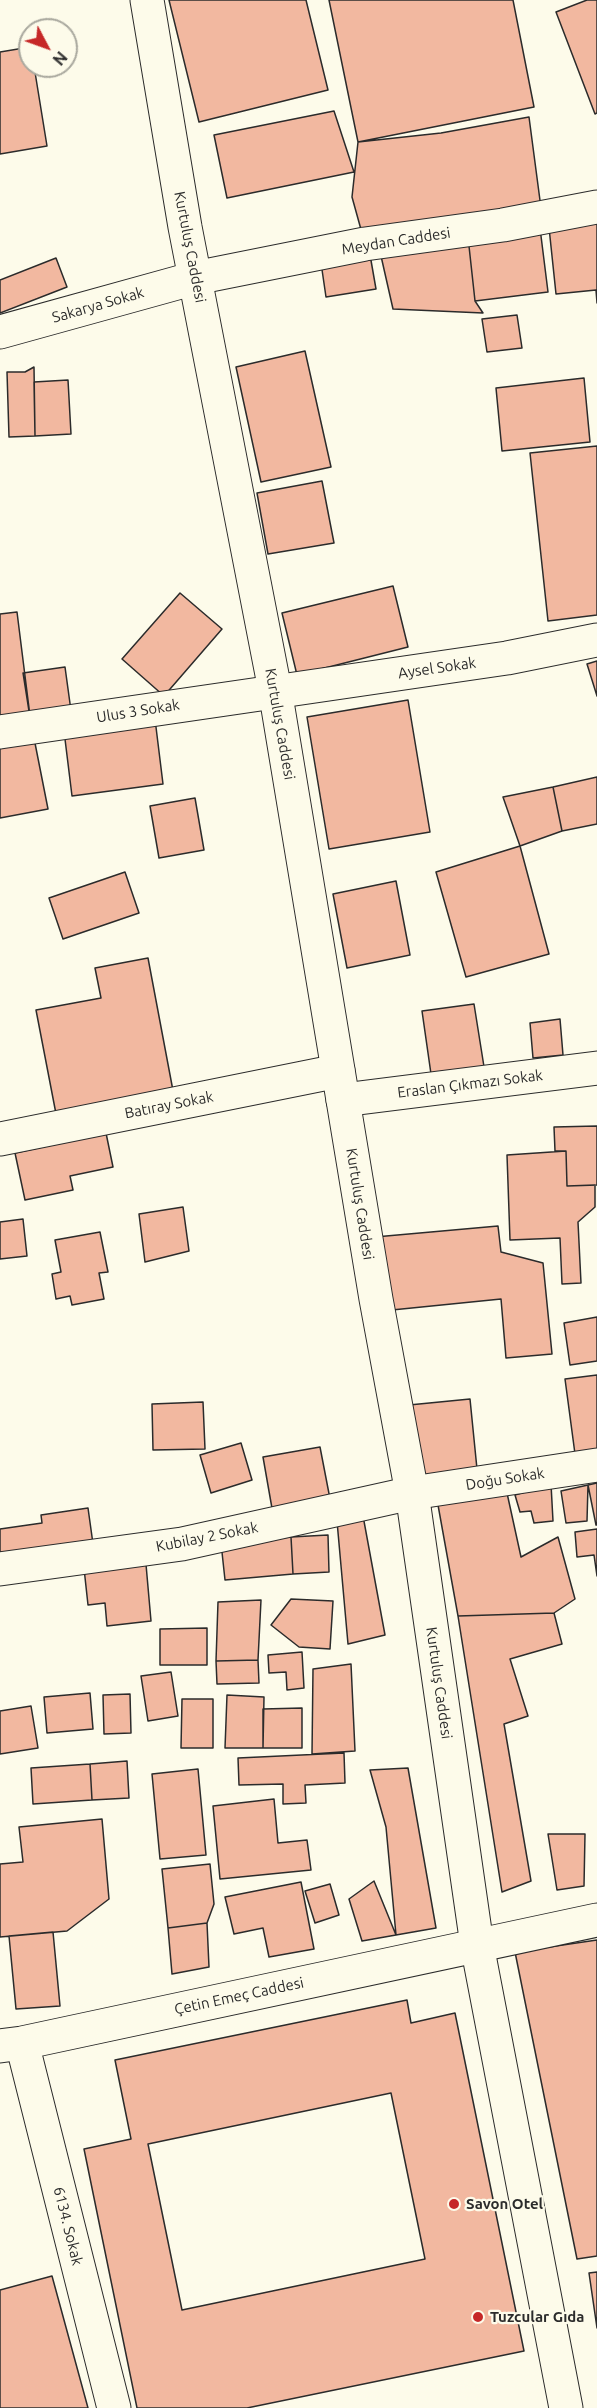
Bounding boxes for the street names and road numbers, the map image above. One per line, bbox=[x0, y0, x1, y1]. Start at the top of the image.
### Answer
street label: Kurtuluş Caddesi bbox=[170, 190, 210, 304]
street label: Meydan Caddesi bbox=[340, 224, 452, 258]
street label: Sakarya Sokak bbox=[50, 283, 146, 327]
street label: Aysel Sokak bbox=[397, 654, 477, 682]
street label: Kurtuluş Caddesi bbox=[261, 667, 299, 781]
street label: Ulus 3 Sokak bbox=[95, 696, 181, 726]
street label: Eraslan Çıkmazı Sokak bbox=[396, 1066, 544, 1102]
street label: Batıray Sokak bbox=[123, 1088, 215, 1122]
street label: Kurtuluş Caddesi bbox=[342, 1147, 378, 1261]
street label: Doğu Sokak bbox=[464, 1464, 546, 1494]
street label: Kubilay 2 Sokak bbox=[154, 1518, 260, 1556]
street label: Kurtuluş Caddesi bbox=[422, 1626, 456, 1740]
street label: Çetin Emeç Caddesi bbox=[173, 1973, 305, 2019]
street label: 6134. Sokak bbox=[50, 2185, 86, 2267]

